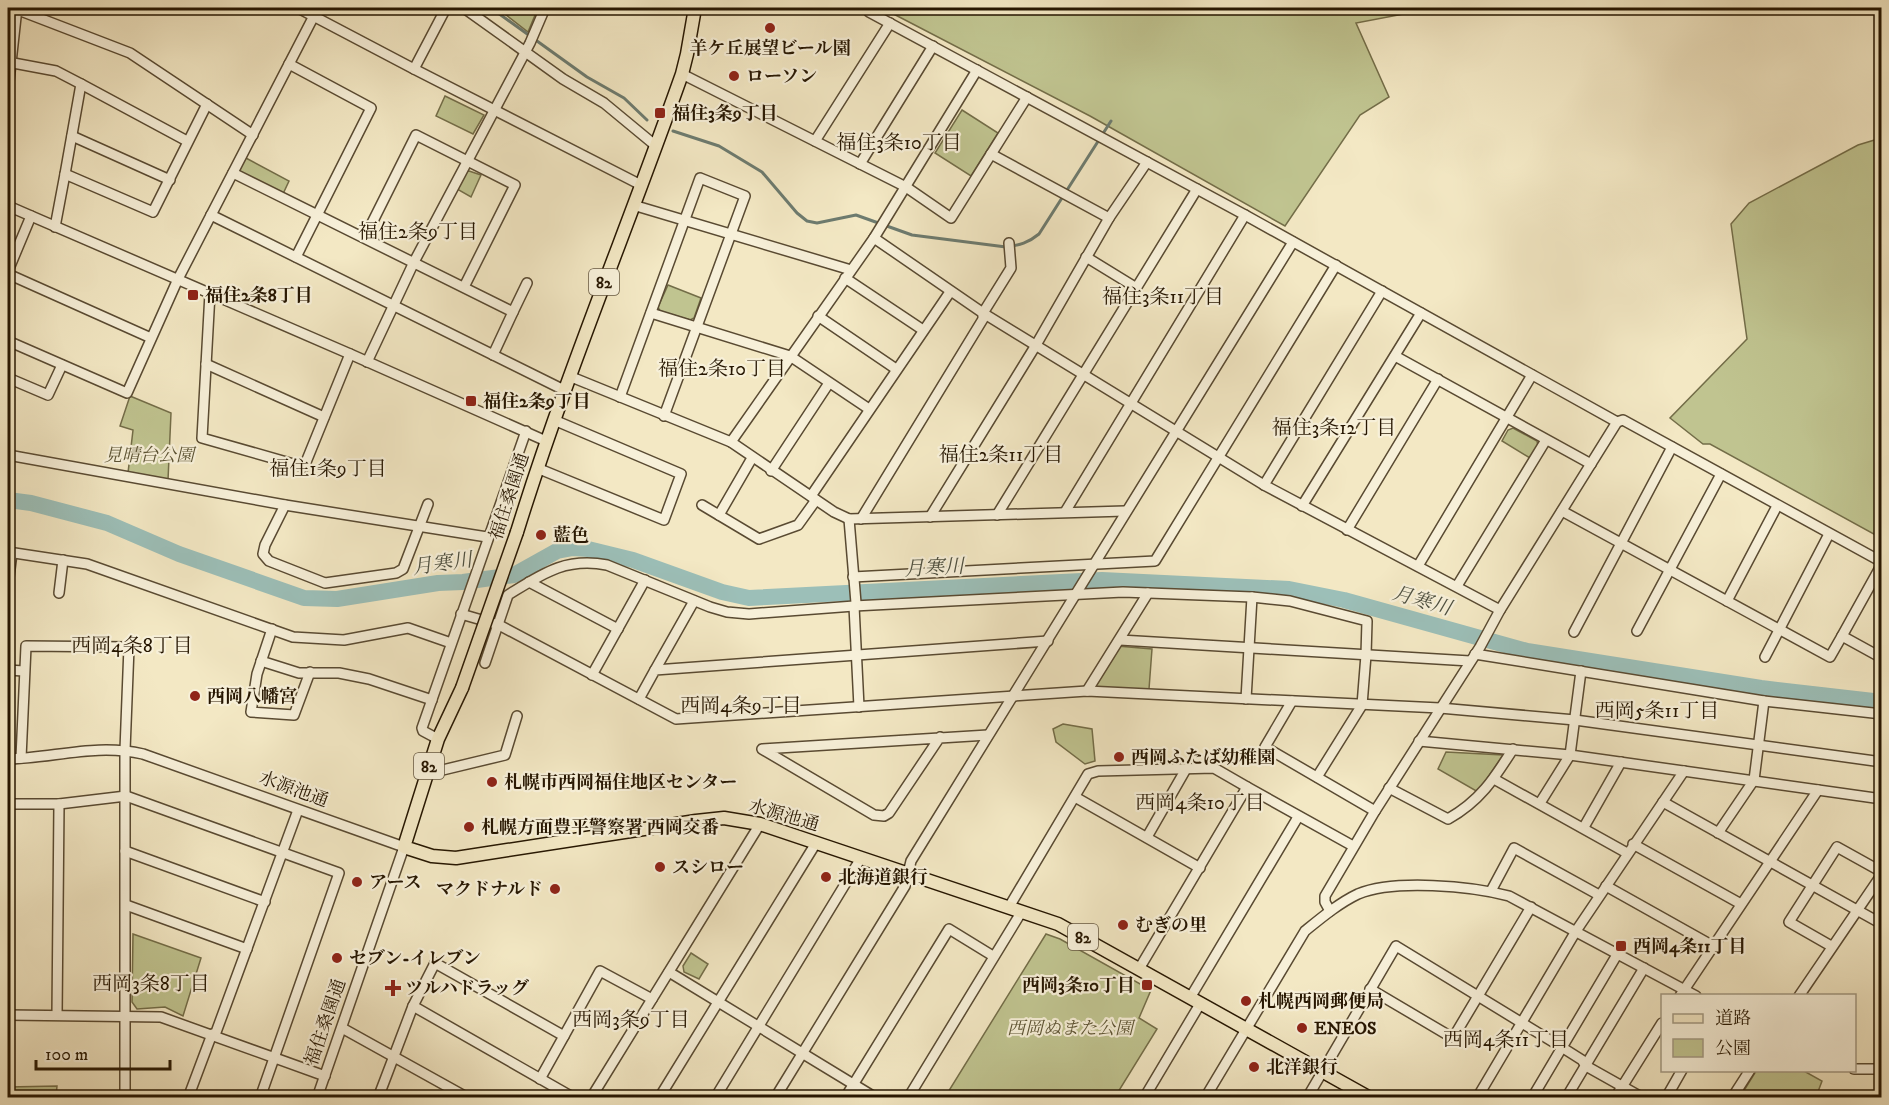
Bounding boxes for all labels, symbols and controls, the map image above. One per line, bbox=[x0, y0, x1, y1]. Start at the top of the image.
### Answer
marker: 羊ケ丘展望ビール園 bbox=[763, 21, 777, 35]
place label: 羊ケ丘展望ビール園 bbox=[690, 38, 850, 60]
place label: ローソン bbox=[746, 66, 817, 88]
marker: ローソン bbox=[727, 69, 741, 83]
place label: 福住3条9丁目 bbox=[672, 103, 778, 125]
marker: 福住3条9丁目 bbox=[653, 106, 667, 120]
district label: 福住3条10丁目 bbox=[836, 131, 962, 156]
district label: 福住2条9丁目 bbox=[358, 220, 478, 245]
road number: 82 bbox=[589, 269, 619, 295]
place label: 福住2条8丁目 bbox=[205, 285, 313, 307]
district label: 福住3条11丁目 bbox=[1102, 285, 1224, 310]
marker: 福住2条8丁目 bbox=[186, 288, 200, 302]
district label: 福住2条10丁目 bbox=[658, 357, 786, 382]
place label: 福住2条9丁目 bbox=[483, 391, 591, 413]
marker: 福住2条9丁目 bbox=[464, 394, 478, 408]
district label: 福住3条12丁目 bbox=[1272, 416, 1396, 441]
district label: 福住2条11丁目 bbox=[939, 443, 1063, 468]
park label: 見晴台公園 bbox=[104, 445, 197, 467]
street label: 福住桑園通 bbox=[486, 450, 534, 543]
district label: 福住1条9丁目 bbox=[269, 457, 387, 482]
place label: 藍色 bbox=[553, 525, 589, 547]
marker: 藍色 bbox=[534, 528, 548, 542]
water label: 月寒川 bbox=[411, 548, 476, 581]
water label: 月寒川 bbox=[903, 554, 967, 583]
water label: 月寒川 bbox=[1389, 581, 1456, 622]
district label: 西岡4条8丁目 bbox=[71, 634, 193, 659]
place label: 西岡八幡宮 bbox=[207, 686, 297, 708]
marker: 西岡八幡宮 bbox=[188, 689, 202, 703]
district label: 西岡4条9丁目 bbox=[680, 694, 802, 719]
district label: 西岡5条11丁目 bbox=[1595, 699, 1719, 724]
place label: 西岡ふたば幼稚園 bbox=[1131, 747, 1275, 769]
marker: 西岡ふたば幼稚園 bbox=[1112, 750, 1126, 764]
road number: 82 bbox=[414, 753, 444, 779]
street label: 水源池通 bbox=[256, 767, 331, 813]
place label: 札幌市西岡福住地区センター bbox=[504, 772, 737, 794]
marker: 札幌市西岡福住地区センター bbox=[485, 775, 499, 789]
district label: 西岡4条10丁目 bbox=[1135, 791, 1265, 816]
street label: 水源池通 bbox=[746, 795, 821, 836]
place label: 札幌方面豊平警察署 西岡交番 bbox=[481, 817, 719, 839]
marker: 札幌方面豊平警察署 西岡交番 bbox=[462, 820, 476, 834]
place label: スシロー bbox=[672, 857, 744, 879]
marker: スシロー bbox=[653, 860, 667, 874]
place label: 北海道銀行 bbox=[838, 867, 928, 889]
marker: 北海道銀行 bbox=[819, 870, 833, 884]
place label: アース bbox=[369, 872, 422, 894]
marker: アース bbox=[350, 875, 364, 889]
place label: マクドナルド bbox=[436, 879, 543, 901]
marker: マクドナルド bbox=[548, 882, 562, 896]
place label: むぎの里 bbox=[1135, 915, 1207, 937]
marker: むぎの里 bbox=[1116, 918, 1130, 932]
road number: 82 bbox=[1068, 924, 1098, 950]
place label: 西岡4条11丁目 bbox=[1633, 936, 1747, 958]
marker: 西岡4条11丁目 bbox=[1614, 939, 1628, 953]
place label: セブン-イレブン bbox=[349, 948, 481, 970]
marker: セブン-イレブン bbox=[330, 951, 344, 965]
district label: 西岡3条8丁目 bbox=[92, 972, 210, 997]
place label: 西岡3条10丁目 bbox=[1022, 975, 1135, 997]
street label: 福住桑園通 bbox=[301, 976, 351, 1068]
place label: ツルハドラッグ bbox=[405, 978, 529, 1000]
marker: 西岡3条10丁目 bbox=[1140, 978, 1154, 992]
marker: ツルハドラッグ bbox=[386, 981, 400, 995]
place label: 札幌西岡郵便局 bbox=[1258, 991, 1384, 1013]
marker: 札幌西岡郵便局 bbox=[1239, 994, 1253, 1008]
legend bbox=[1661, 994, 1856, 1072]
district label: 西岡3条9丁目 bbox=[572, 1008, 690, 1033]
text: 道路 bbox=[1715, 1008, 1751, 1030]
park label: 西岡ぬまた公園 bbox=[1007, 1018, 1136, 1040]
place label: ENEOS bbox=[1314, 1018, 1376, 1040]
marker: ENEOS bbox=[1295, 1021, 1309, 1035]
district label: 西岡4条11丁目 bbox=[1443, 1028, 1569, 1053]
scale bar bbox=[36, 1033, 170, 1071]
text: 公園 bbox=[1715, 1038, 1751, 1060]
text: 100 m bbox=[45, 1044, 88, 1066]
place label: 北洋銀行 bbox=[1266, 1057, 1338, 1079]
marker: 北洋銀行 bbox=[1247, 1060, 1261, 1074]

